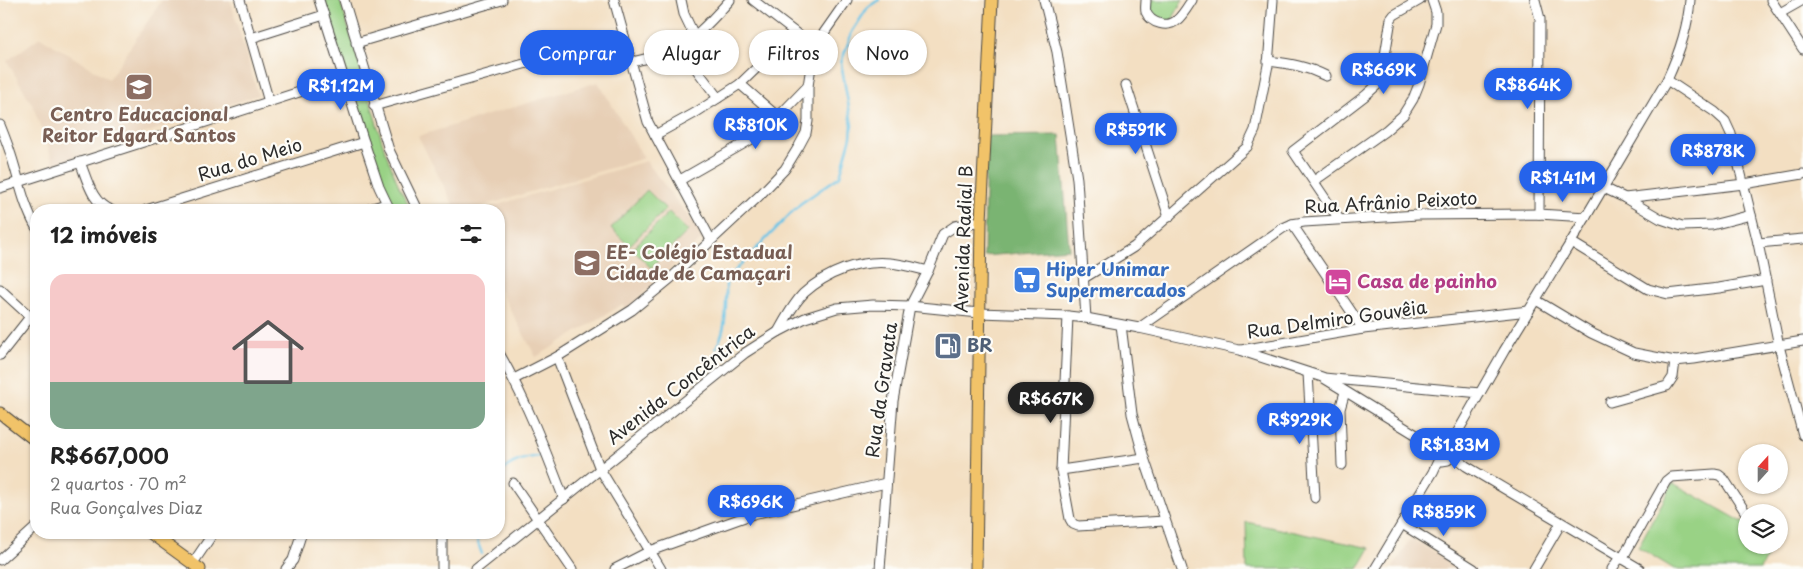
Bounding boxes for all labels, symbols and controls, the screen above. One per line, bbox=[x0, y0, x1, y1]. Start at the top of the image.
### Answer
chip: Comprar bbox=[520, 30, 634, 75]
chip: Alugar bbox=[644, 30, 739, 75]
chip: Filtros bbox=[749, 30, 838, 75]
chip: Novo bbox=[848, 30, 927, 75]
pin: R$669K bbox=[1343, 52, 1425, 95]
text: R$669K bbox=[1352, 57, 1416, 81]
pin: R$1.12M bbox=[295, 68, 387, 111]
pin: R$864K bbox=[1487, 68, 1569, 110]
school or university icon: Centro Educacional Reitor Edgard Santos bbox=[124, 72, 154, 102]
text: R$864K bbox=[1495, 72, 1561, 96]
text: R$1.12M bbox=[308, 73, 374, 97]
place label: Centro Educacional Reitor Edgard Santos bbox=[42, 100, 236, 148]
pin: R$810K bbox=[715, 108, 797, 150]
text: R$810K bbox=[724, 112, 788, 136]
pin: R$591K bbox=[1095, 112, 1177, 155]
text: R$591K bbox=[1106, 117, 1166, 141]
street label: Rua do Meio bbox=[194, 130, 305, 187]
pin: R$878K bbox=[1672, 134, 1754, 176]
text: R$878K bbox=[1681, 138, 1745, 162]
pin: R$1.41M bbox=[1517, 160, 1609, 203]
street label: Avenida Radial B bbox=[946, 165, 979, 313]
text: R$1.41M bbox=[1530, 165, 1596, 189]
street label: Rua Afrânio Peixoto bbox=[1304, 183, 1478, 220]
text: 12 imóveis bbox=[50, 218, 157, 250]
icon: filters bbox=[457, 220, 485, 248]
place label: EE- Colégio Estadual Cidade de Camaçari bbox=[606, 238, 792, 286]
school or university icon: EE- Colégio Estadual Cidade de Camaçari bbox=[572, 248, 602, 278]
place label: Hiper Unimar Supermercados bbox=[1046, 255, 1186, 303]
supermarket icon: Hiper Unimar Supermercados bbox=[1012, 265, 1042, 295]
hotel icon: Casa de painho bbox=[1323, 267, 1353, 297]
place label: Casa de painho bbox=[1357, 267, 1497, 294]
street label: Rua Delmiro Gouvêia bbox=[1245, 293, 1428, 345]
icon: home bbox=[223, 307, 313, 397]
street label: Avenida Concêntrica bbox=[600, 317, 760, 450]
street label: Rua da Gravata bbox=[858, 320, 903, 459]
fuel station icon: BR bbox=[933, 331, 963, 361]
place label: BR bbox=[967, 331, 993, 358]
pin: R$667K bbox=[1010, 382, 1092, 424]
text: R$667K bbox=[1019, 386, 1083, 410]
pin: R$929K bbox=[1259, 402, 1341, 445]
text: R$929K bbox=[1268, 407, 1332, 431]
pin: R$1.83M bbox=[1409, 428, 1501, 470]
text: R$1.83M bbox=[1421, 432, 1489, 456]
text: R$667,000 bbox=[50, 439, 169, 471]
north arrow bbox=[1738, 444, 1788, 494]
map controls bbox=[1738, 444, 1788, 554]
text: 2 quartos · 70 m² bbox=[50, 471, 187, 495]
pin: R$696K bbox=[710, 484, 792, 527]
text: R$696K bbox=[719, 489, 783, 513]
pin: R$859K bbox=[1403, 494, 1485, 537]
text: Rua Gonçalves Diaz bbox=[50, 495, 202, 519]
text: R$859K bbox=[1412, 499, 1476, 523]
button: layers bbox=[1738, 504, 1788, 554]

